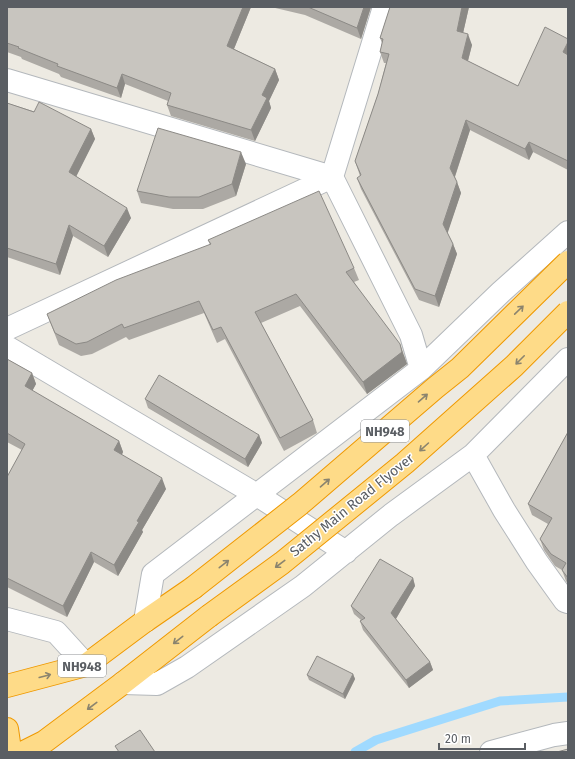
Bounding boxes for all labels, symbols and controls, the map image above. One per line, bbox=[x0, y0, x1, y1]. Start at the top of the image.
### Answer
one-way arrow bbox=[514, 305, 524, 315]
one-way arrow bbox=[515, 355, 525, 365]
one-way arrow bbox=[418, 393, 429, 402]
road number: NH948 bbox=[361, 420, 409, 442]
one-way arrow bbox=[418, 442, 429, 451]
street label: Sathy Main Road Flyover bbox=[286, 449, 418, 560]
one-way arrow bbox=[320, 478, 330, 487]
one-way arrow bbox=[218, 560, 229, 569]
one-way arrow bbox=[274, 560, 285, 568]
one-way arrow bbox=[173, 635, 184, 644]
road number: NH948 bbox=[58, 655, 106, 677]
one-way arrow bbox=[38, 672, 51, 680]
one-way arrow bbox=[86, 702, 97, 710]
scale bar bbox=[439, 725, 525, 751]
text: 20 m bbox=[445, 732, 471, 746]

